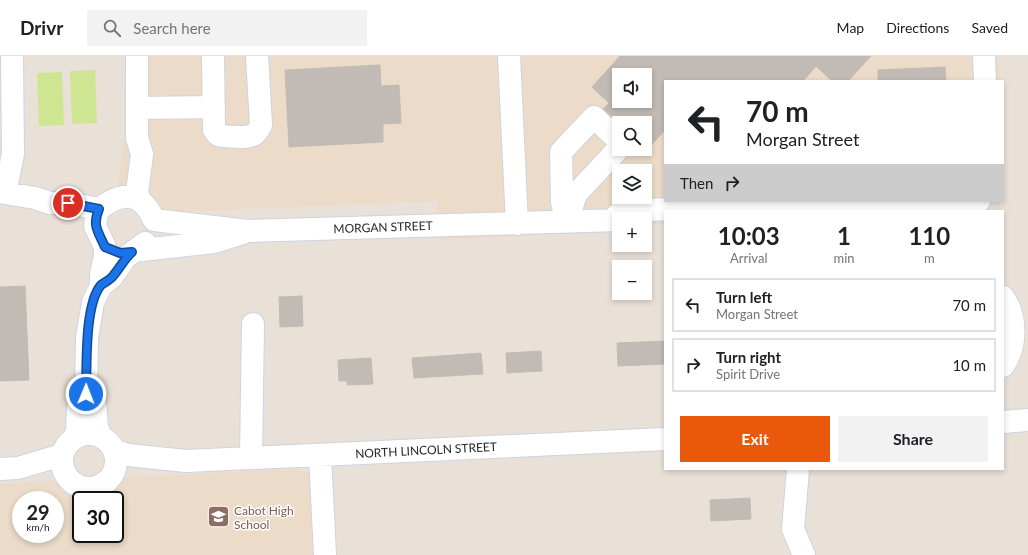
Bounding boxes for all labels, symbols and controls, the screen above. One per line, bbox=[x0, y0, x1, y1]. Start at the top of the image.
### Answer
search box bbox=[87, 10, 367, 46]
text: Drivr bbox=[20, 16, 63, 39]
icon: search bbox=[101, 17, 123, 39]
text: Search here bbox=[133, 19, 211, 37]
text: Map bbox=[837, 19, 864, 36]
text: Directions bbox=[886, 19, 949, 36]
text: Saved bbox=[971, 19, 1008, 36]
map controls bbox=[612, 68, 652, 300]
button: sound bbox=[612, 68, 652, 108]
text: 70 m bbox=[746, 94, 809, 128]
icon: left bbox=[680, 96, 732, 148]
button: search bbox=[612, 116, 652, 156]
text: Morgan Street bbox=[746, 128, 859, 150]
button: layers bbox=[612, 164, 652, 204]
icon: right bbox=[721, 172, 743, 194]
text: Then bbox=[680, 174, 713, 192]
pin bbox=[51, 186, 85, 220]
icon: arrive bbox=[57, 192, 79, 214]
button: + bbox=[612, 212, 652, 252]
street label: MORGAN STREET bbox=[333, 218, 433, 236]
text: 10:03 bbox=[718, 221, 780, 250]
text: 1 bbox=[837, 221, 851, 250]
text: 110 bbox=[908, 221, 950, 250]
text: Arrival bbox=[730, 250, 767, 266]
text: min bbox=[834, 250, 855, 266]
text: m bbox=[924, 250, 935, 266]
button: − bbox=[612, 260, 652, 300]
text: Turn left bbox=[716, 288, 772, 306]
icon: left bbox=[682, 294, 704, 316]
text: 70 m bbox=[952, 296, 986, 314]
text: Morgan Street bbox=[716, 306, 798, 322]
text: Turn right bbox=[716, 348, 781, 366]
icon: right bbox=[682, 354, 704, 376]
text: 10 m bbox=[952, 356, 986, 374]
text: Spirit Drive bbox=[716, 366, 780, 382]
position arrow bbox=[65, 373, 107, 415]
button: Exit bbox=[680, 416, 830, 462]
button: Share bbox=[838, 416, 988, 462]
street label: NORTH LINCOLN STREET bbox=[355, 439, 497, 461]
speed limit sign: 30 bbox=[72, 491, 124, 543]
text: 29 bbox=[26, 500, 50, 524]
place label: Cabot High School bbox=[234, 503, 294, 532]
school or university icon: Cabot High School bbox=[206, 504, 232, 530]
text: km/h bbox=[26, 521, 50, 533]

